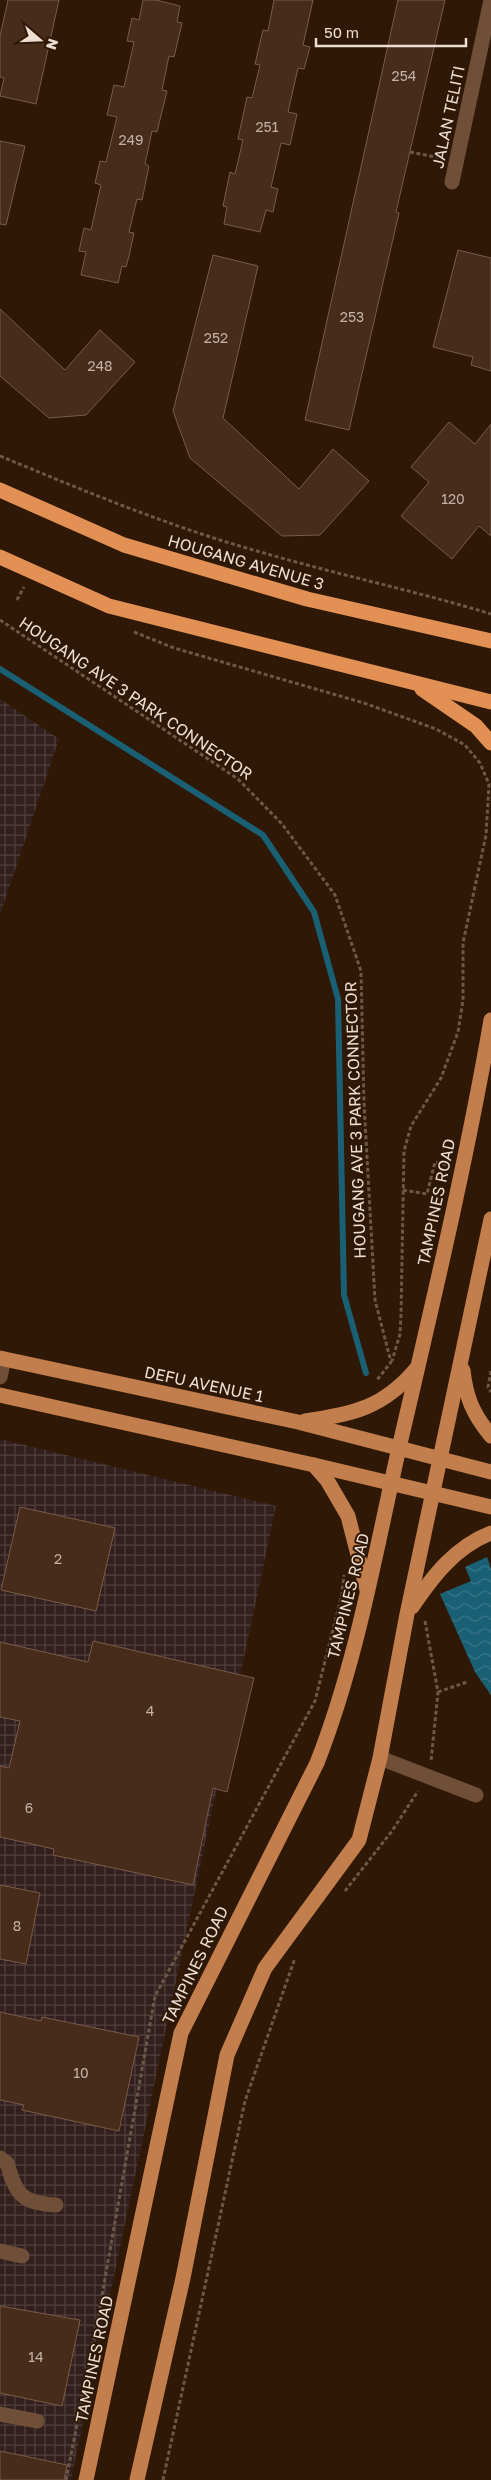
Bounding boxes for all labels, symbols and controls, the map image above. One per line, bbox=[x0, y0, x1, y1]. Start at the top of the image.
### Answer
north arrow bbox=[15, 15, 65, 65]
scale bar bbox=[316, 15, 466, 47]
text: 50 m bbox=[324, 23, 359, 41]
text: N bbox=[43, 37, 63, 52]
street label: JALAN TELITI bbox=[427, 64, 469, 170]
house number: 254 bbox=[392, 67, 416, 84]
house number: 251 bbox=[255, 118, 279, 135]
house number: 249 bbox=[118, 131, 144, 148]
house number: 253 bbox=[340, 308, 364, 325]
house number: 252 bbox=[204, 329, 228, 346]
house number: 248 bbox=[87, 357, 113, 374]
house number: 120 bbox=[441, 490, 465, 507]
street label: HOUGANG AVENUE 3 bbox=[166, 530, 326, 594]
street label: HOUGANG AVE 3 PARK CONNECTOR bbox=[15, 612, 257, 784]
street label: HOUGANG AVE 3 PARK CONNECTOR bbox=[340, 981, 370, 1259]
street label: TAMPINES ROAD bbox=[413, 1137, 459, 1267]
street label: DEFU AVENUE 1 bbox=[143, 1362, 266, 1406]
street label: TAMPINES ROAD bbox=[323, 1531, 373, 1661]
house number: 2 bbox=[54, 1550, 62, 1567]
house number: 4 bbox=[146, 1702, 154, 1719]
house number: 6 bbox=[25, 1799, 33, 1816]
street label: TAMPINES ROAD bbox=[158, 1903, 232, 2027]
house number: 8 bbox=[13, 1917, 21, 1934]
house number: 10 bbox=[73, 2064, 89, 2081]
street label: TAMPINES ROAD bbox=[71, 2294, 117, 2424]
house number: 14 bbox=[28, 2348, 44, 2365]

